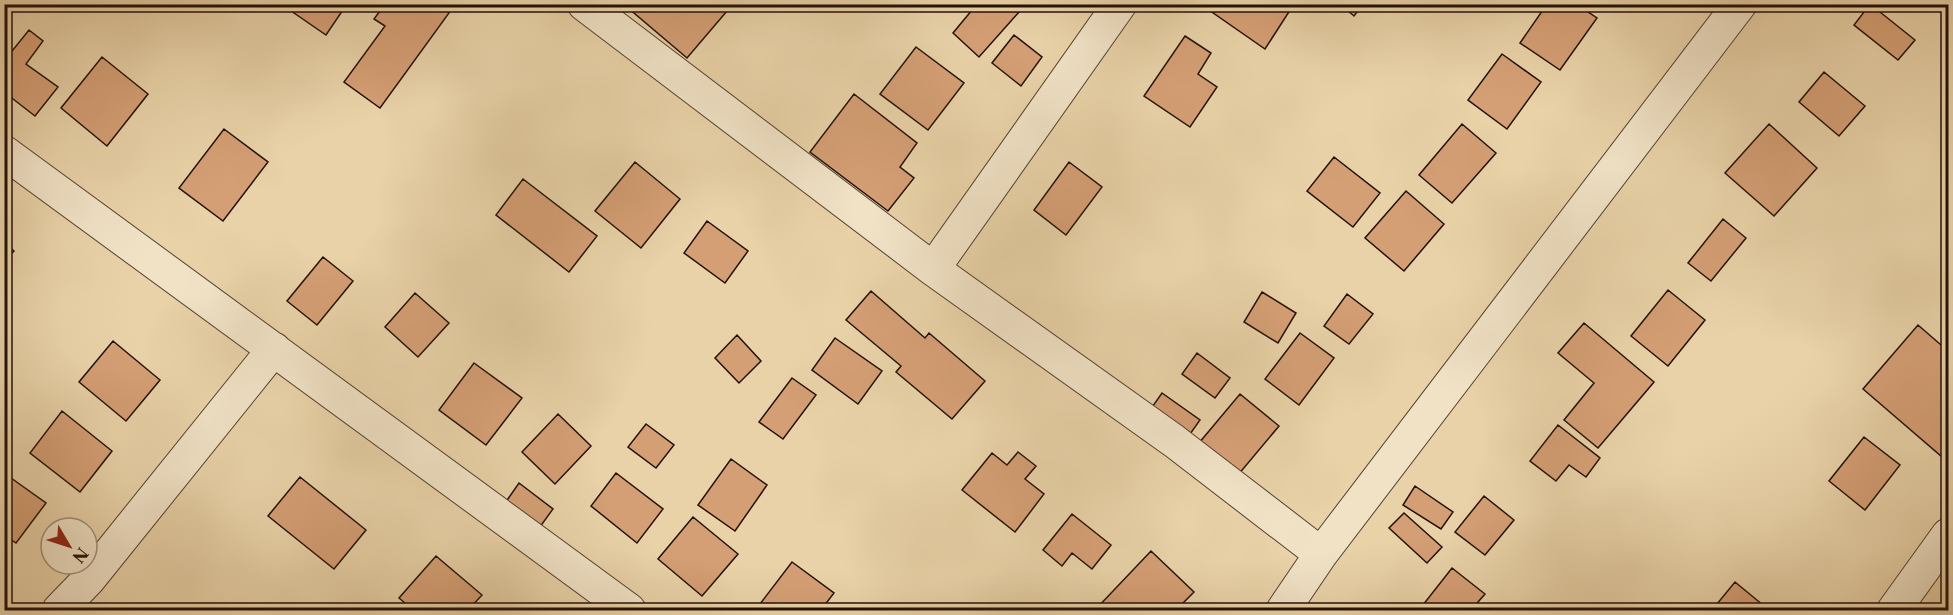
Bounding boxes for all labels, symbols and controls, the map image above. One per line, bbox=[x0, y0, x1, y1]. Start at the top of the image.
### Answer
north arrow bbox=[39, 516, 99, 576]
text: N bbox=[68, 544, 93, 567]

